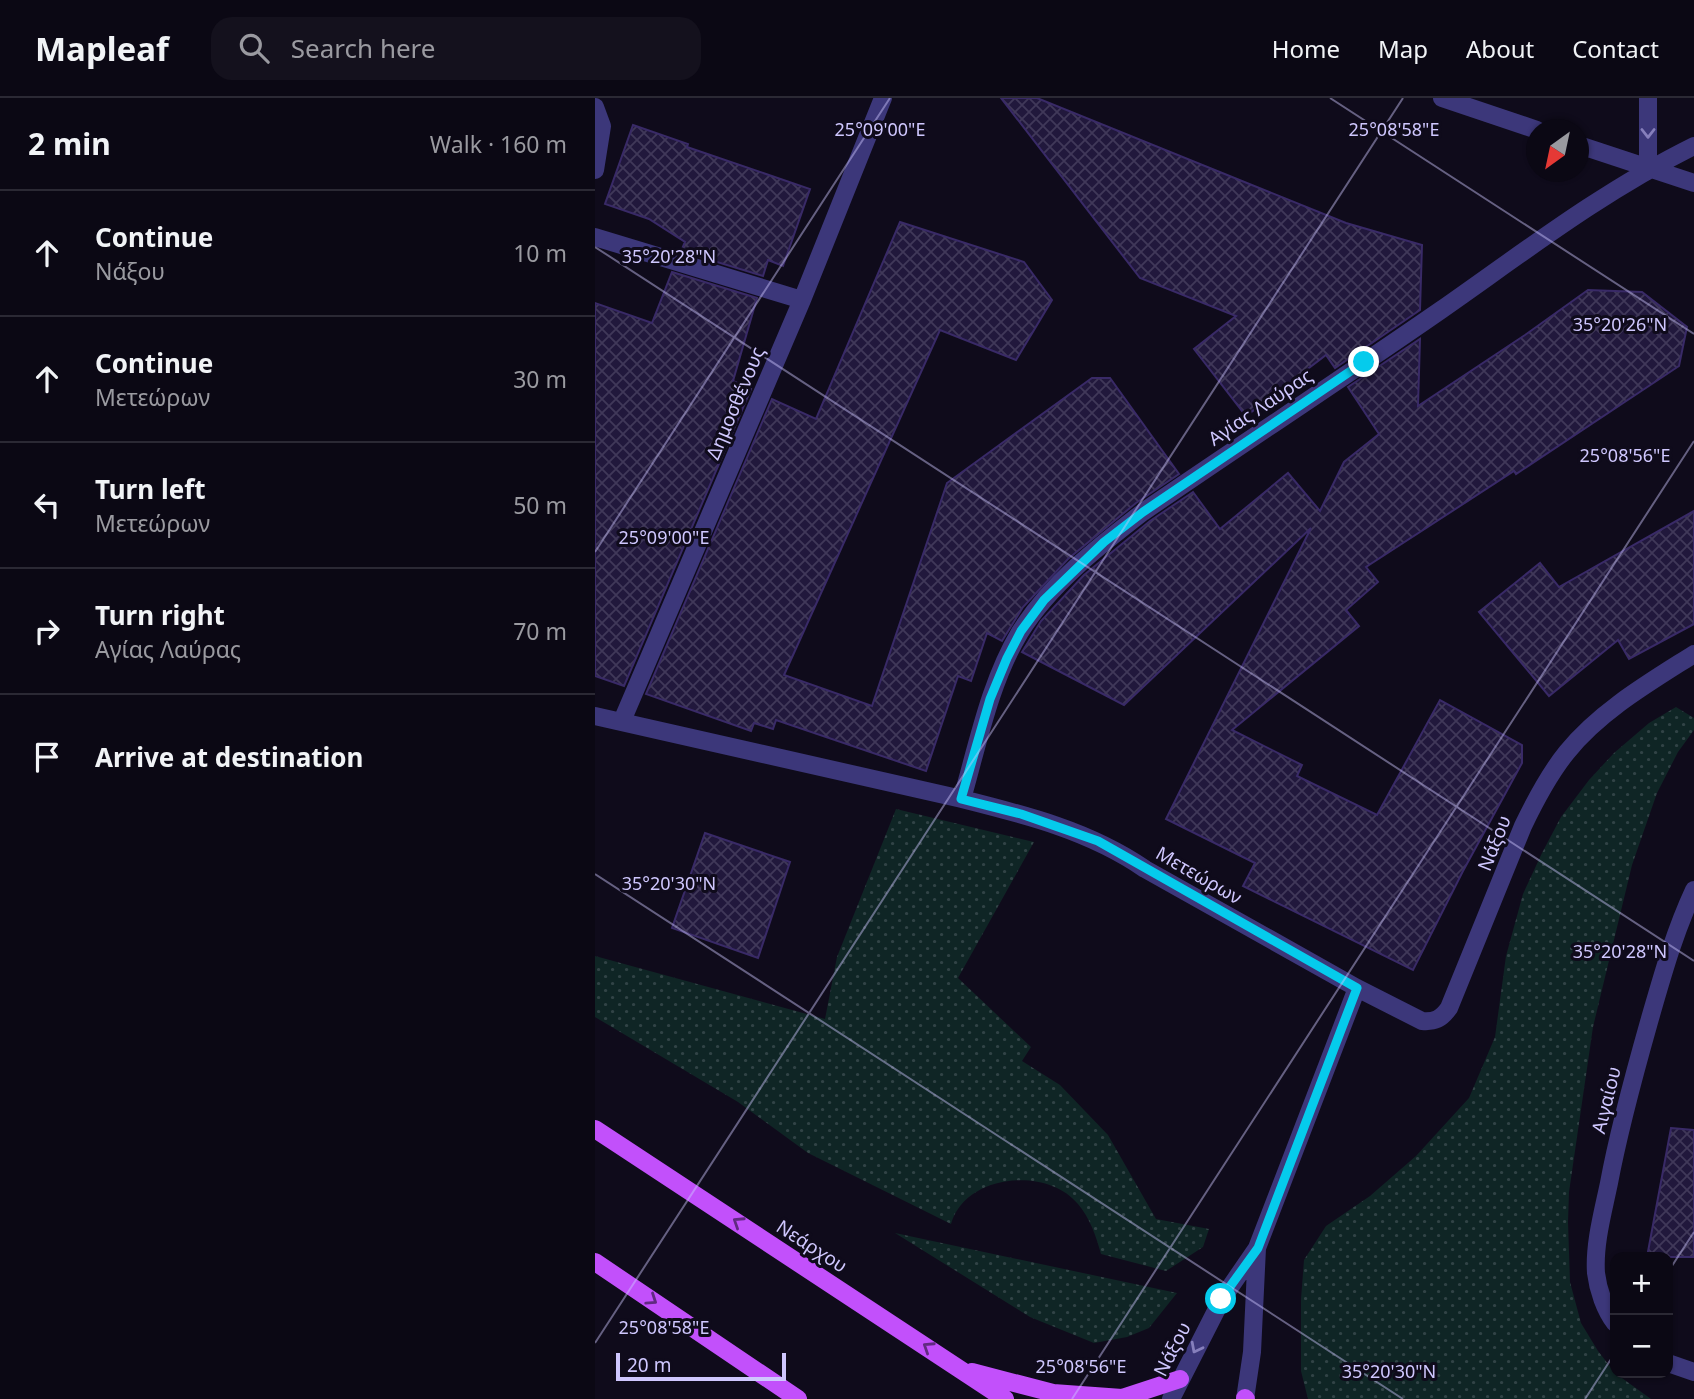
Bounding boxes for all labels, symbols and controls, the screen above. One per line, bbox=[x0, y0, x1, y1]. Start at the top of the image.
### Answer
search box bbox=[211, 17, 701, 80]
text: Mapleaf bbox=[35, 26, 169, 71]
icon: search bbox=[235, 29, 273, 67]
text: Search here bbox=[291, 30, 436, 66]
text: Home bbox=[1272, 32, 1340, 65]
text: Map bbox=[1378, 32, 1428, 65]
text: About bbox=[1466, 32, 1534, 65]
text: Contact bbox=[1572, 32, 1659, 65]
text: 25°09'00"E bbox=[835, 117, 925, 141]
text: 25°08'58"E bbox=[1349, 117, 1439, 141]
north arrow bbox=[1526, 119, 1589, 182]
text: 2 min bbox=[28, 123, 111, 164]
text: Walk · 160 m bbox=[430, 128, 567, 160]
one-way arrow bbox=[1640, 129, 1656, 139]
text: Continue bbox=[95, 219, 213, 255]
icon: ahead bbox=[28, 234, 66, 272]
text: 10 m bbox=[513, 237, 567, 269]
text: 35°20'28"N bbox=[622, 244, 716, 268]
text: Νάξου bbox=[95, 255, 165, 287]
text: 35°20'26"N bbox=[1573, 312, 1667, 336]
street label: Δημοσθένους bbox=[700, 343, 770, 463]
text: Continue bbox=[95, 345, 213, 381]
route end bbox=[1348, 346, 1379, 377]
icon: ahead bbox=[28, 360, 66, 398]
text: 30 m bbox=[513, 363, 567, 395]
street label: Αγίας Λαύρας bbox=[1203, 363, 1317, 451]
text: Μετεώρων bbox=[95, 381, 210, 413]
text: 25°08'56"E bbox=[1580, 443, 1670, 467]
text: Turn left bbox=[95, 471, 206, 507]
icon: left bbox=[28, 486, 66, 524]
text: 50 m bbox=[513, 489, 567, 521]
text: Μετεώρων bbox=[95, 507, 210, 539]
text: 25°09'00"E bbox=[619, 525, 709, 549]
text: Turn right bbox=[95, 597, 225, 633]
icon: right bbox=[28, 612, 66, 650]
text: 70 m bbox=[513, 615, 567, 647]
text: Αγίας Λαύρας bbox=[95, 633, 241, 665]
icon: arrive bbox=[28, 738, 66, 776]
text: Arrive at destination bbox=[95, 739, 364, 775]
street label: Νάξου bbox=[1471, 811, 1517, 875]
street label: Μετεώρων bbox=[1151, 840, 1247, 910]
text: 35°20'30"N bbox=[622, 871, 716, 895]
text: 35°20'28"N bbox=[1573, 939, 1667, 963]
street label: Αιγαίου bbox=[1585, 1064, 1627, 1136]
street label: Νεάρχου bbox=[772, 1213, 852, 1279]
one-way arrow bbox=[732, 1217, 745, 1230]
map controls bbox=[1610, 1252, 1673, 1378]
button: + bbox=[1610, 1252, 1673, 1315]
route start bbox=[1205, 1283, 1236, 1314]
one-way arrow bbox=[644, 1291, 657, 1304]
text: 25°08'58"E bbox=[619, 1315, 709, 1339]
button: − bbox=[1610, 1315, 1673, 1378]
street label: Νάξου bbox=[1147, 1317, 1197, 1381]
one-way arrow bbox=[1191, 1341, 1204, 1353]
one-way arrow bbox=[922, 1343, 935, 1356]
scale bar bbox=[616, 1350, 786, 1382]
text: 20 m bbox=[627, 1352, 671, 1378]
text: 25°08'56"E bbox=[1036, 1354, 1126, 1378]
text: 35°20'30"N bbox=[1342, 1359, 1436, 1383]

